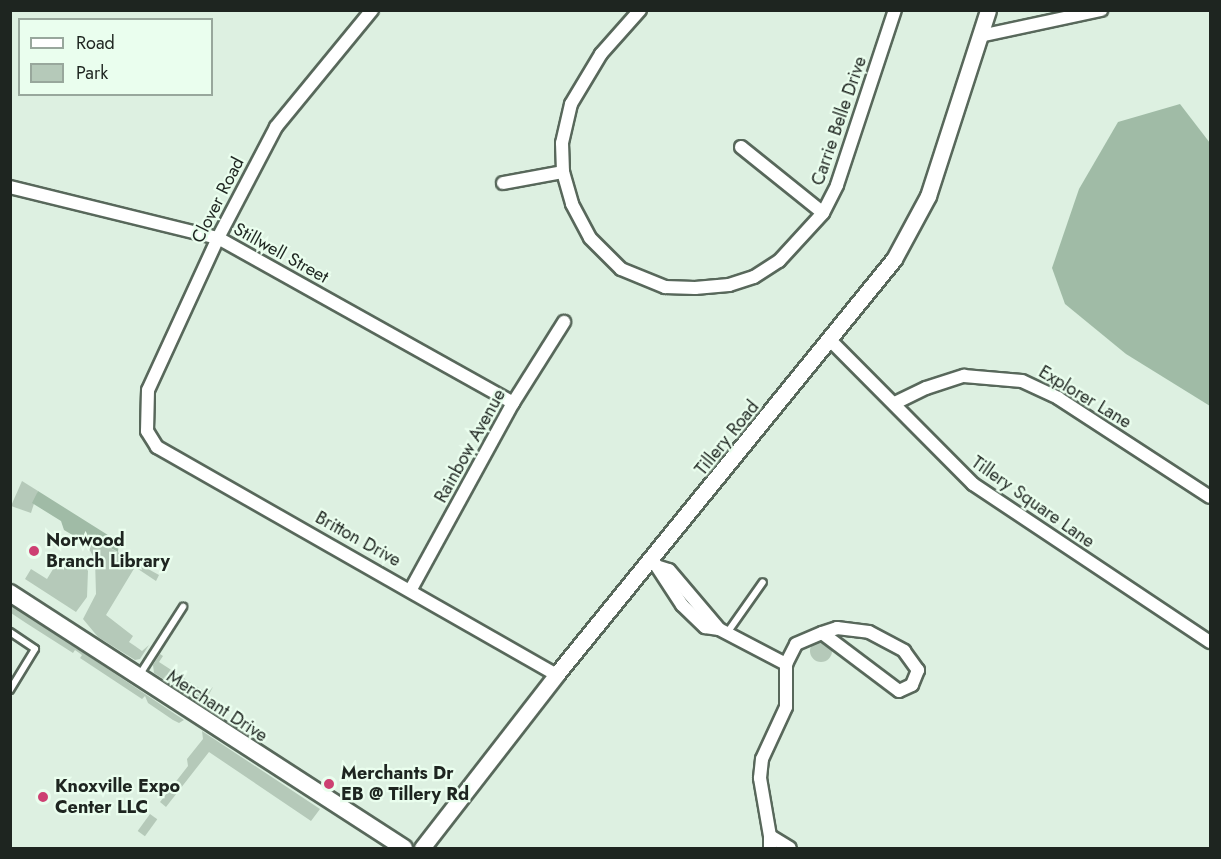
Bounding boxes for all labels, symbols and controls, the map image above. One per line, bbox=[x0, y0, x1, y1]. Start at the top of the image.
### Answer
legend bbox=[18, 18, 213, 96]
text: Road bbox=[76, 30, 115, 56]
street label: Carrie Belle Drive bbox=[807, 54, 871, 188]
text: Park bbox=[76, 60, 108, 86]
street label: Clover Road bbox=[187, 154, 249, 246]
street label: Stillwell Street bbox=[230, 218, 332, 288]
street label: Explorer Lane bbox=[1035, 361, 1135, 433]
street label: Rainbow Avenue bbox=[430, 385, 510, 507]
street label: Tillery Road bbox=[690, 396, 764, 480]
street label: Tillery Square Lane bbox=[967, 452, 1099, 552]
street label: Britton Drive bbox=[312, 507, 404, 571]
place label: Norwood Branch Library bbox=[46, 530, 170, 572]
marker: Norwood Branch Library bbox=[27, 544, 41, 558]
street label: Merchant Drive bbox=[163, 665, 271, 747]
place label: Merchants Dr EB @ Tillery Rd bbox=[341, 763, 469, 806]
place label: Knoxville Expo Center LLC bbox=[55, 776, 180, 818]
marker: Merchants Dr EB @ Tillery Rd bbox=[322, 777, 336, 791]
marker: Knoxville Expo Center LLC bbox=[36, 790, 50, 804]

